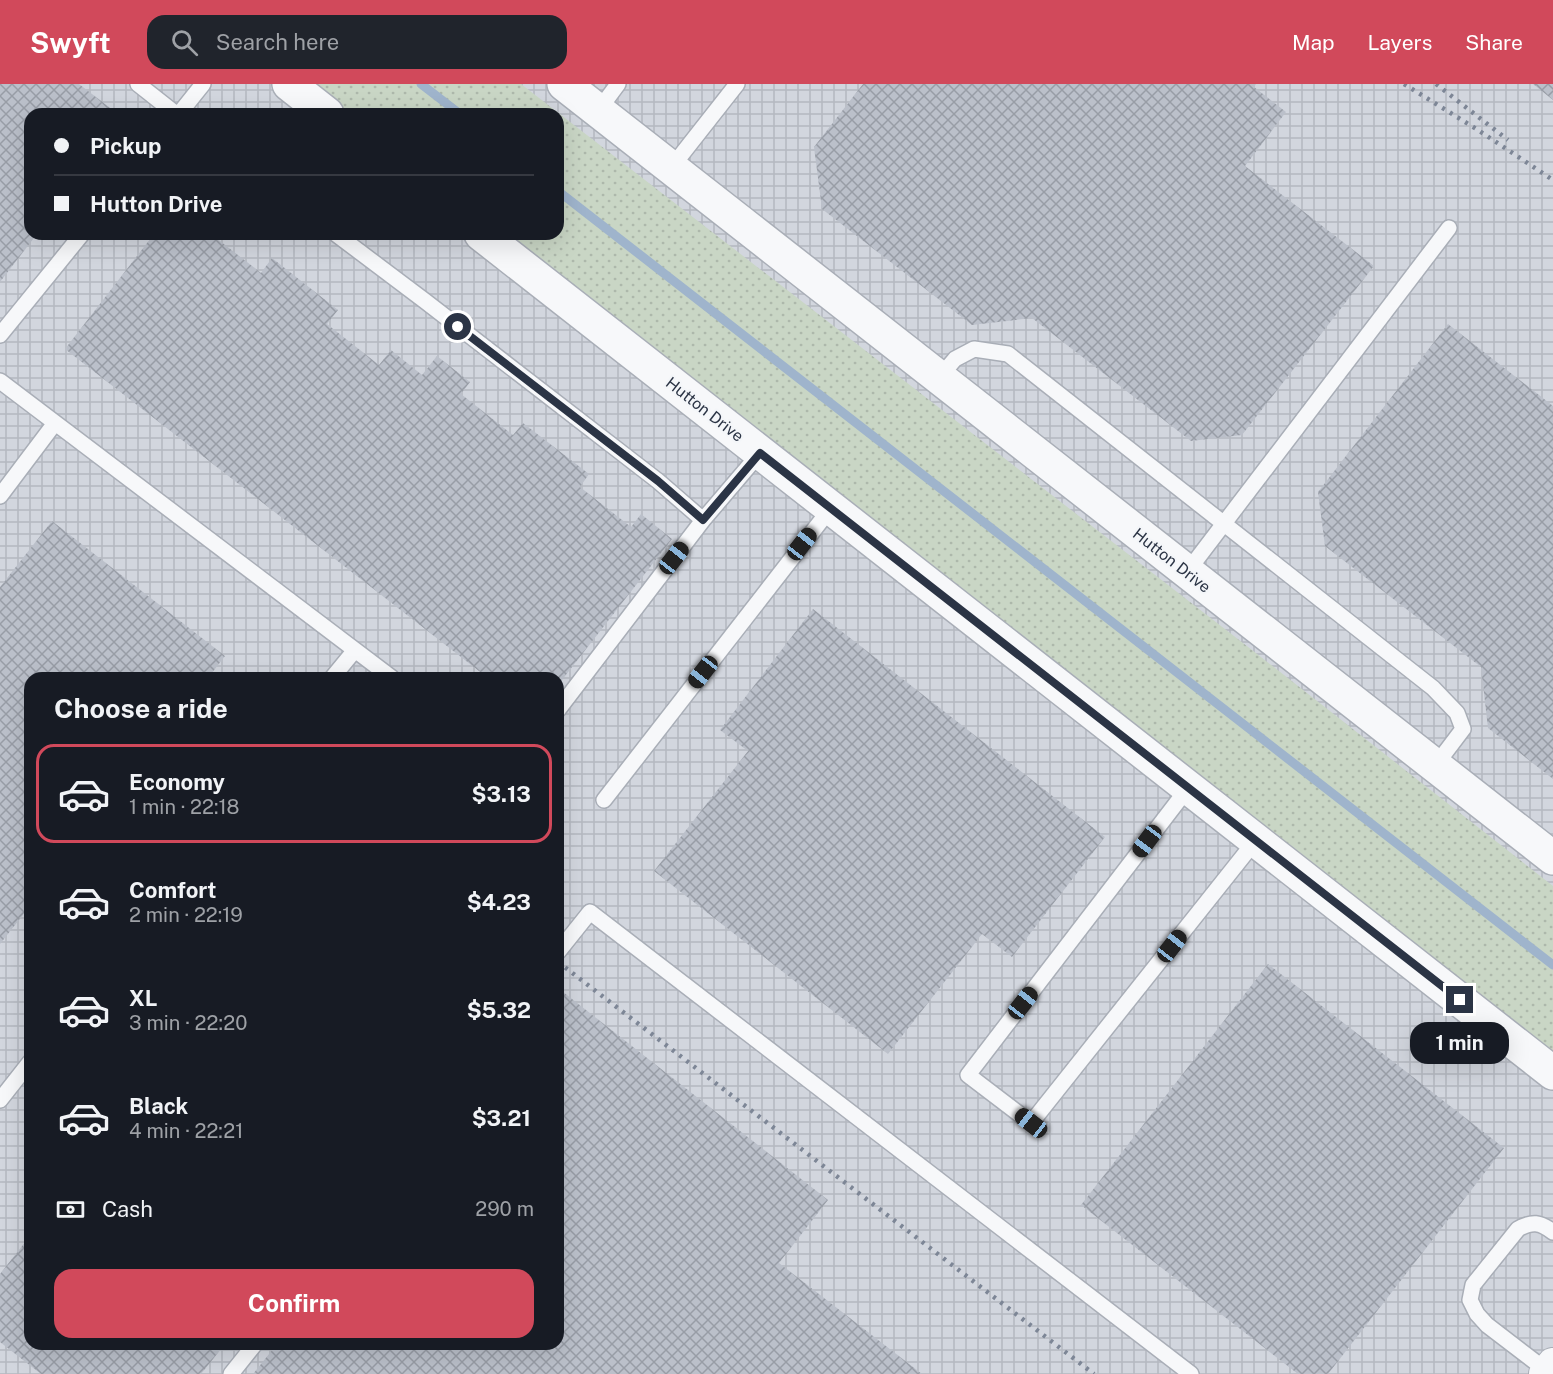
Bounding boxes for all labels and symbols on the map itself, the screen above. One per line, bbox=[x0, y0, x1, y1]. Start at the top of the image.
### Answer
route start bbox=[444, 313, 471, 340]
street label: Hutton Drive bbox=[662, 373, 747, 446]
car bbox=[784, 524, 820, 564]
street label: Hutton Drive bbox=[1129, 524, 1214, 597]
car bbox=[656, 538, 692, 578]
car bbox=[685, 652, 721, 692]
car bbox=[1129, 821, 1165, 861]
car bbox=[1154, 926, 1190, 966]
car bbox=[1005, 983, 1041, 1023]
route end bbox=[1446, 986, 1473, 1013]
callout: 1 min bbox=[1410, 1021, 1510, 1063]
car bbox=[1011, 1105, 1051, 1141]

